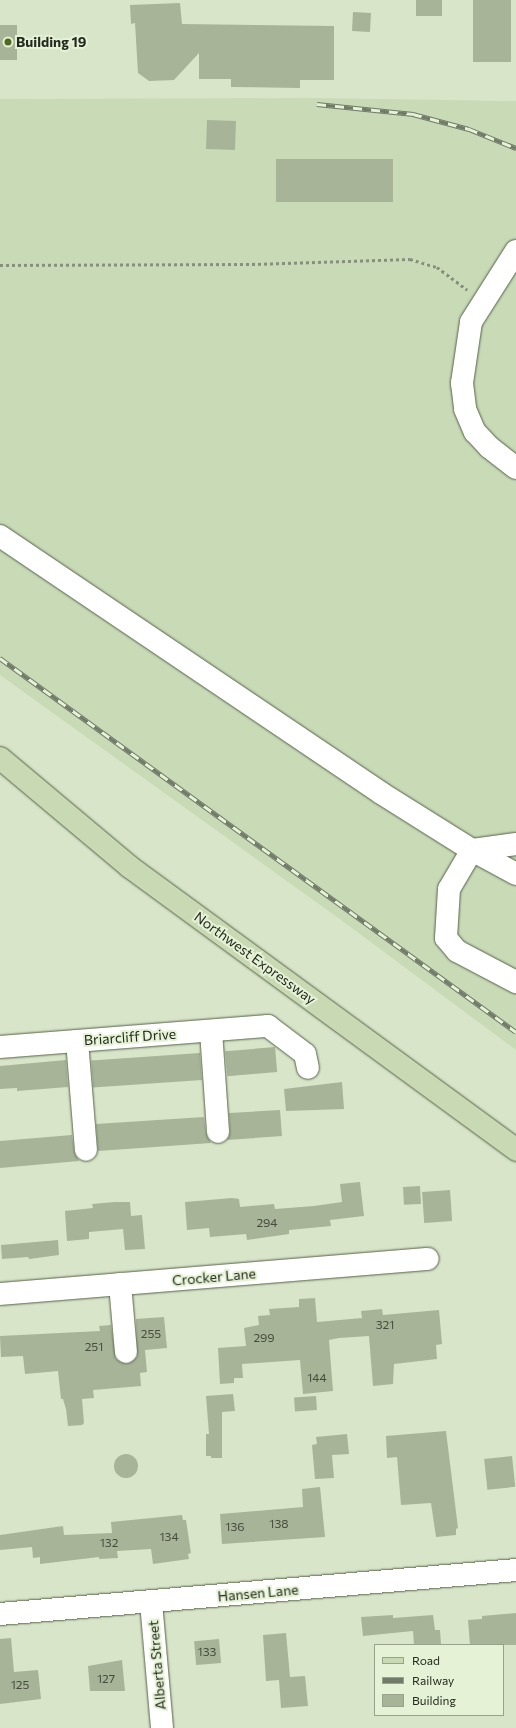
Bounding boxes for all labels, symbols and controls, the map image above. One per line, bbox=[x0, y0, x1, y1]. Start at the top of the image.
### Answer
place label: Building 19 bbox=[16, 34, 86, 50]
marker: Building 19 bbox=[3, 37, 13, 47]
street label: Northwest Expressway bbox=[191, 908, 319, 1008]
street label: Briarcliff Drive bbox=[83, 1025, 177, 1049]
house number: 294 bbox=[256, 1216, 278, 1230]
street label: Crocker Lane bbox=[171, 1265, 257, 1289]
house number: 321 bbox=[376, 1318, 394, 1332]
house number: 255 bbox=[141, 1327, 161, 1341]
house number: 299 bbox=[253, 1331, 275, 1345]
house number: 251 bbox=[85, 1340, 103, 1354]
house number: 144 bbox=[307, 1371, 327, 1385]
house number: 138 bbox=[269, 1517, 289, 1531]
house number: 136 bbox=[225, 1520, 245, 1534]
house number: 134 bbox=[159, 1530, 179, 1544]
house number: 132 bbox=[100, 1536, 118, 1550]
street label: Hansen Lane bbox=[217, 1581, 299, 1605]
street label: Alberta Street bbox=[145, 1620, 169, 1710]
legend bbox=[374, 1644, 504, 1716]
house number: 133 bbox=[198, 1645, 216, 1659]
text: Road bbox=[412, 1653, 440, 1667]
house number: 127 bbox=[97, 1672, 115, 1686]
text: Railway bbox=[412, 1673, 454, 1687]
house number: 125 bbox=[11, 1678, 29, 1692]
text: Building bbox=[412, 1693, 456, 1707]

